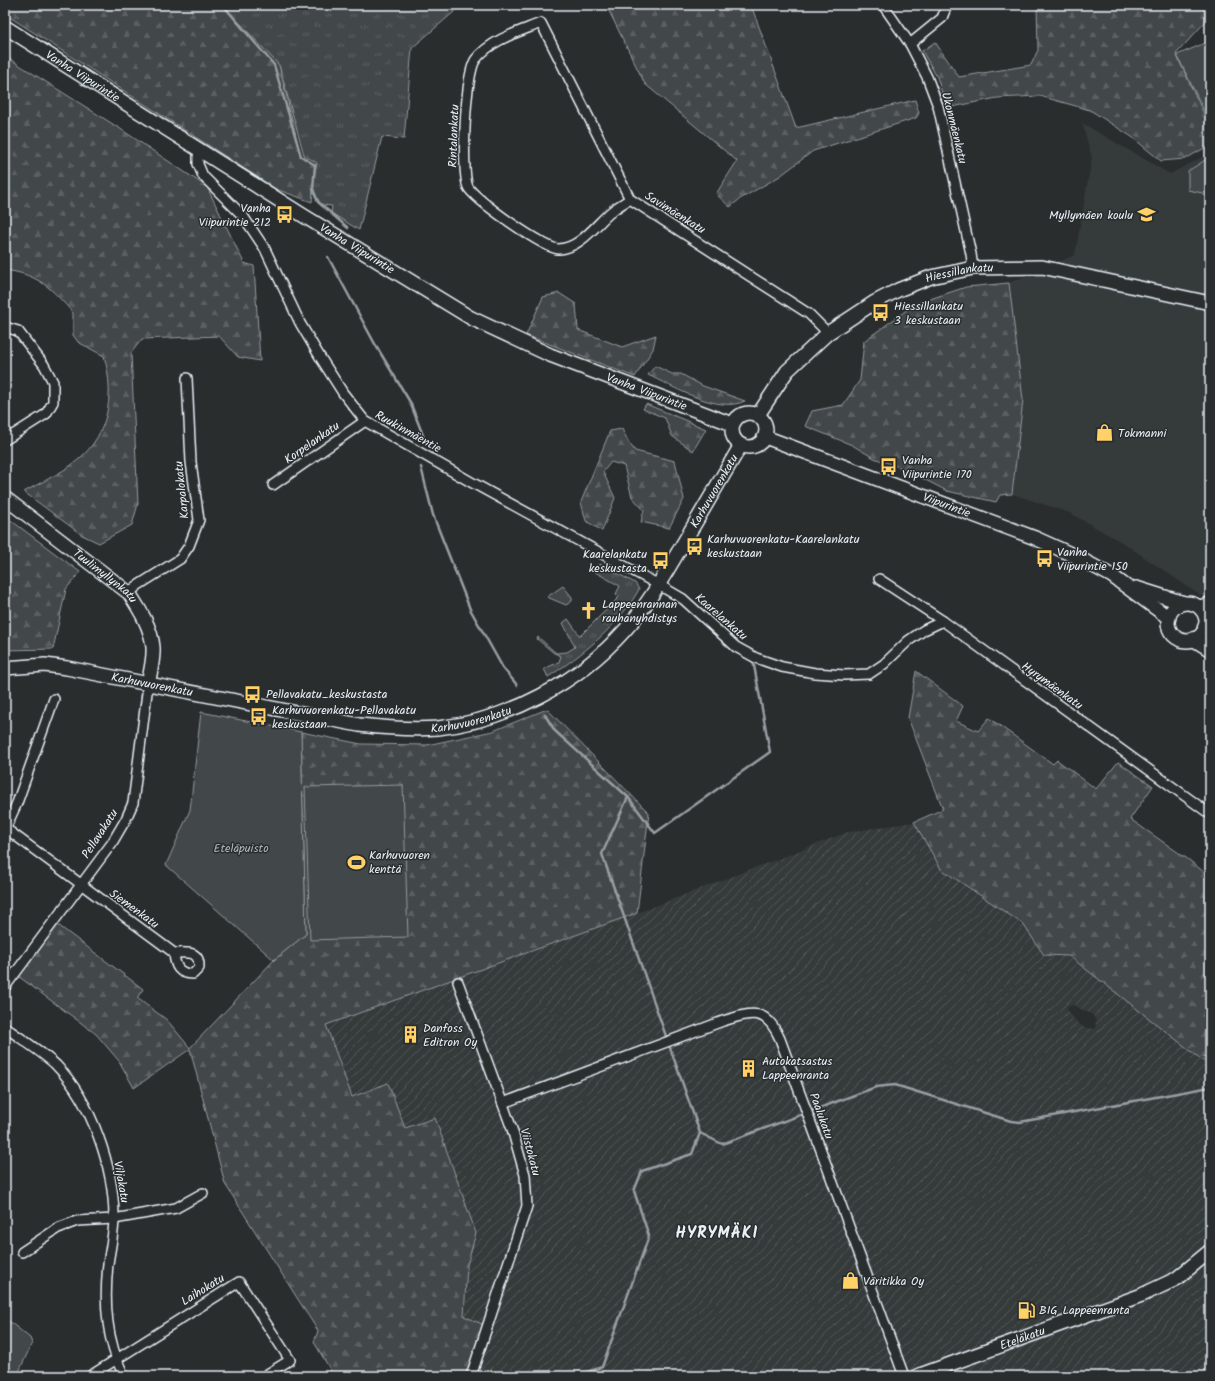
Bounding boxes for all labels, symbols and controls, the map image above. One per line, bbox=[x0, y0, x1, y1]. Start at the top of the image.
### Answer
street label: Vanha Viipurintie bbox=[42, 45, 124, 107]
street label: Ukonmäenkatu bbox=[936, 90, 972, 166]
street label: Rintalankatu bbox=[443, 104, 465, 168]
street label: Savimäenkatu bbox=[641, 187, 709, 239]
place label: Vanha Viipurintie 212 bbox=[199, 199, 271, 232]
bus stop icon: Vanha Viipurintie 212 bbox=[274, 205, 294, 225]
school or university icon: Myllymäen koulu bbox=[1136, 205, 1156, 225]
place label: Myllymäen koulu bbox=[1049, 206, 1133, 225]
street label: Vanha Viipurintie bbox=[316, 218, 399, 279]
street label: Hiessillankatu bbox=[922, 258, 994, 288]
place label: Hiessillankatu 3 keskustaan bbox=[894, 297, 963, 330]
bus stop icon: Hiessillankatu 3 keskustaan bbox=[871, 303, 891, 323]
street label: Vanha Viipurintie bbox=[603, 368, 690, 416]
street label: Ruukinmäentie bbox=[371, 406, 445, 458]
street label: Korpelankatu bbox=[280, 417, 344, 469]
shop icon: Tokmanni bbox=[1095, 423, 1115, 443]
place label: Tokmanni bbox=[1118, 424, 1167, 443]
street label: Karhuvuorenkatu bbox=[685, 450, 743, 532]
place label: Vanha Viipurintie 170 bbox=[902, 451, 972, 484]
bus stop icon: Vanha Viipurintie 170 bbox=[879, 457, 899, 477]
street label: Karpalokatu bbox=[169, 460, 194, 520]
street label: Viipurintie bbox=[920, 487, 974, 523]
place label: Karhuvuorenkatu-Kaarelankatu keskustaan bbox=[707, 530, 860, 563]
bus stop icon: Karhuvuorenkatu-Kaarelankatu keskustaan bbox=[684, 536, 704, 556]
place label: Vanha Viipurintie 150 bbox=[1057, 543, 1128, 576]
street label: Tuulimyllynkatu bbox=[69, 544, 143, 607]
place label: Kaarelankatu keskustasta bbox=[583, 545, 647, 578]
bus stop icon: Vanha Viipurintie 150 bbox=[1034, 549, 1054, 569]
bus stop icon: Kaarelankatu keskustasta bbox=[650, 551, 670, 571]
street label: Kaarelankatu bbox=[690, 589, 752, 645]
place label: Lappeenrannan rauhanyhdistys bbox=[602, 595, 677, 628]
church icon: Lappeenrannan rauhanyhdistys bbox=[579, 601, 599, 621]
street label: Hyrymäenkatu bbox=[1017, 657, 1087, 715]
street label: Karhuvuorenkatu bbox=[110, 667, 195, 702]
bus stop icon: Pellavakatu_keskustasta bbox=[243, 684, 263, 704]
place label: Pellavakatu_keskustasta bbox=[266, 685, 388, 704]
place label: Karhuvuorenkatu-Pellavakatu keskustaan bbox=[272, 701, 416, 734]
street label: Karhuvuorenkatu bbox=[430, 701, 515, 738]
bus stop icon: Karhuvuorenkatu-Pellavakatu keskustaan bbox=[249, 707, 269, 727]
street label: Pellavakatu bbox=[77, 805, 123, 863]
park label: Eteläpuisto bbox=[213, 839, 269, 858]
place label: Karhuvuoren kenttä bbox=[369, 846, 430, 879]
sports icon: Karhuvuoren kenttä bbox=[346, 852, 366, 872]
street label: Siemenkatu bbox=[105, 884, 163, 934]
place label: Danfoss Editron Oy bbox=[423, 1019, 477, 1052]
building icon: Danfoss Editron Oy bbox=[400, 1025, 420, 1045]
place label: Autokatsastus Lappeenranta bbox=[762, 1052, 832, 1085]
building icon: Autokatsastus Lappeenranta bbox=[739, 1058, 759, 1078]
street label: Paalukatu bbox=[804, 1090, 838, 1142]
street label: Viistokatu bbox=[514, 1126, 546, 1178]
street label: Viljakatu bbox=[108, 1159, 134, 1205]
district label: HYRYMÄKI bbox=[676, 1221, 758, 1246]
street label: Laihokatu bbox=[177, 1269, 229, 1311]
shop icon: Väritikka Oy bbox=[840, 1271, 860, 1291]
place label: Väritikka Oy bbox=[863, 1272, 924, 1291]
fuel station icon: BIG Lappeenranta bbox=[1016, 1300, 1036, 1320]
place label: BIG Lappeenranta bbox=[1039, 1301, 1130, 1320]
street label: Eteläkatu bbox=[997, 1321, 1048, 1355]

